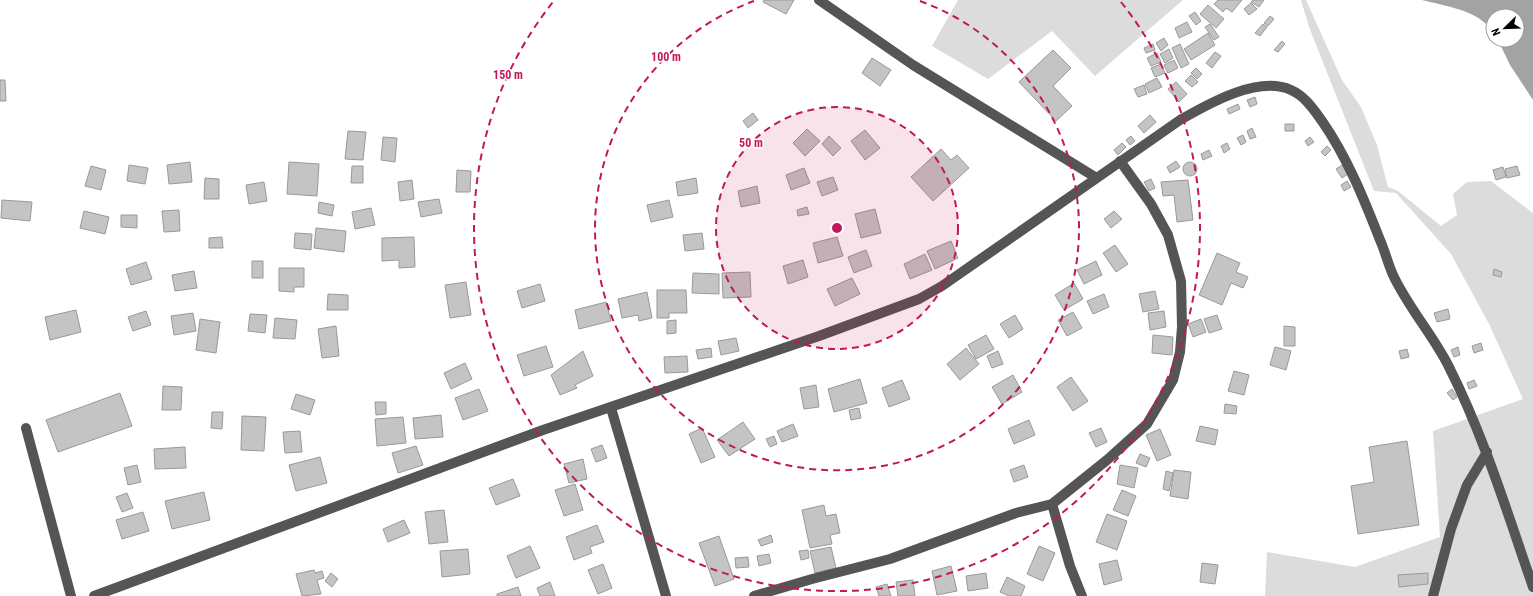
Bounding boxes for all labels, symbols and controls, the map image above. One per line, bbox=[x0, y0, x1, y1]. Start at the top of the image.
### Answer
north arrow bbox=[1485, 8, 1525, 48]
text: N bbox=[1489, 26, 1504, 37]
text: 100 m bbox=[651, 50, 681, 64]
text: 150 m bbox=[493, 68, 523, 82]
text: 50 m bbox=[739, 136, 763, 150]
centre of rings bbox=[830, 221, 844, 235]

